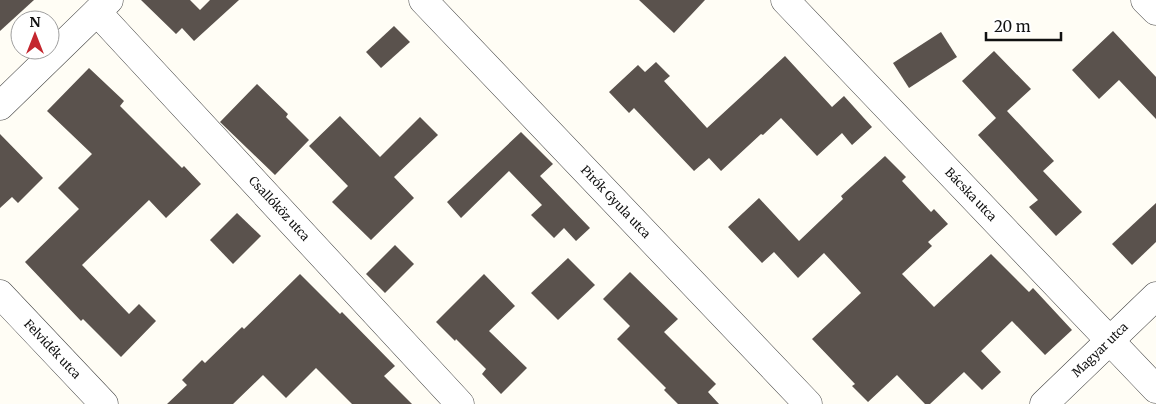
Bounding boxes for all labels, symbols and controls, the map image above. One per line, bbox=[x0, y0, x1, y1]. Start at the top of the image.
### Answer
north arrow bbox=[10, 10, 60, 60]
scale bar bbox=[986, 10, 1061, 42]
text: N bbox=[29, 13, 41, 31]
text: 20 m bbox=[994, 17, 1031, 36]
street label: Pirók Gyula utca bbox=[578, 162, 654, 241]
street label: Bácska utca bbox=[942, 165, 1000, 224]
street label: Csallóköz utca bbox=[246, 173, 313, 244]
street label: Felvidék utca bbox=[21, 316, 84, 382]
street label: Magyar utca bbox=[1069, 319, 1131, 380]

